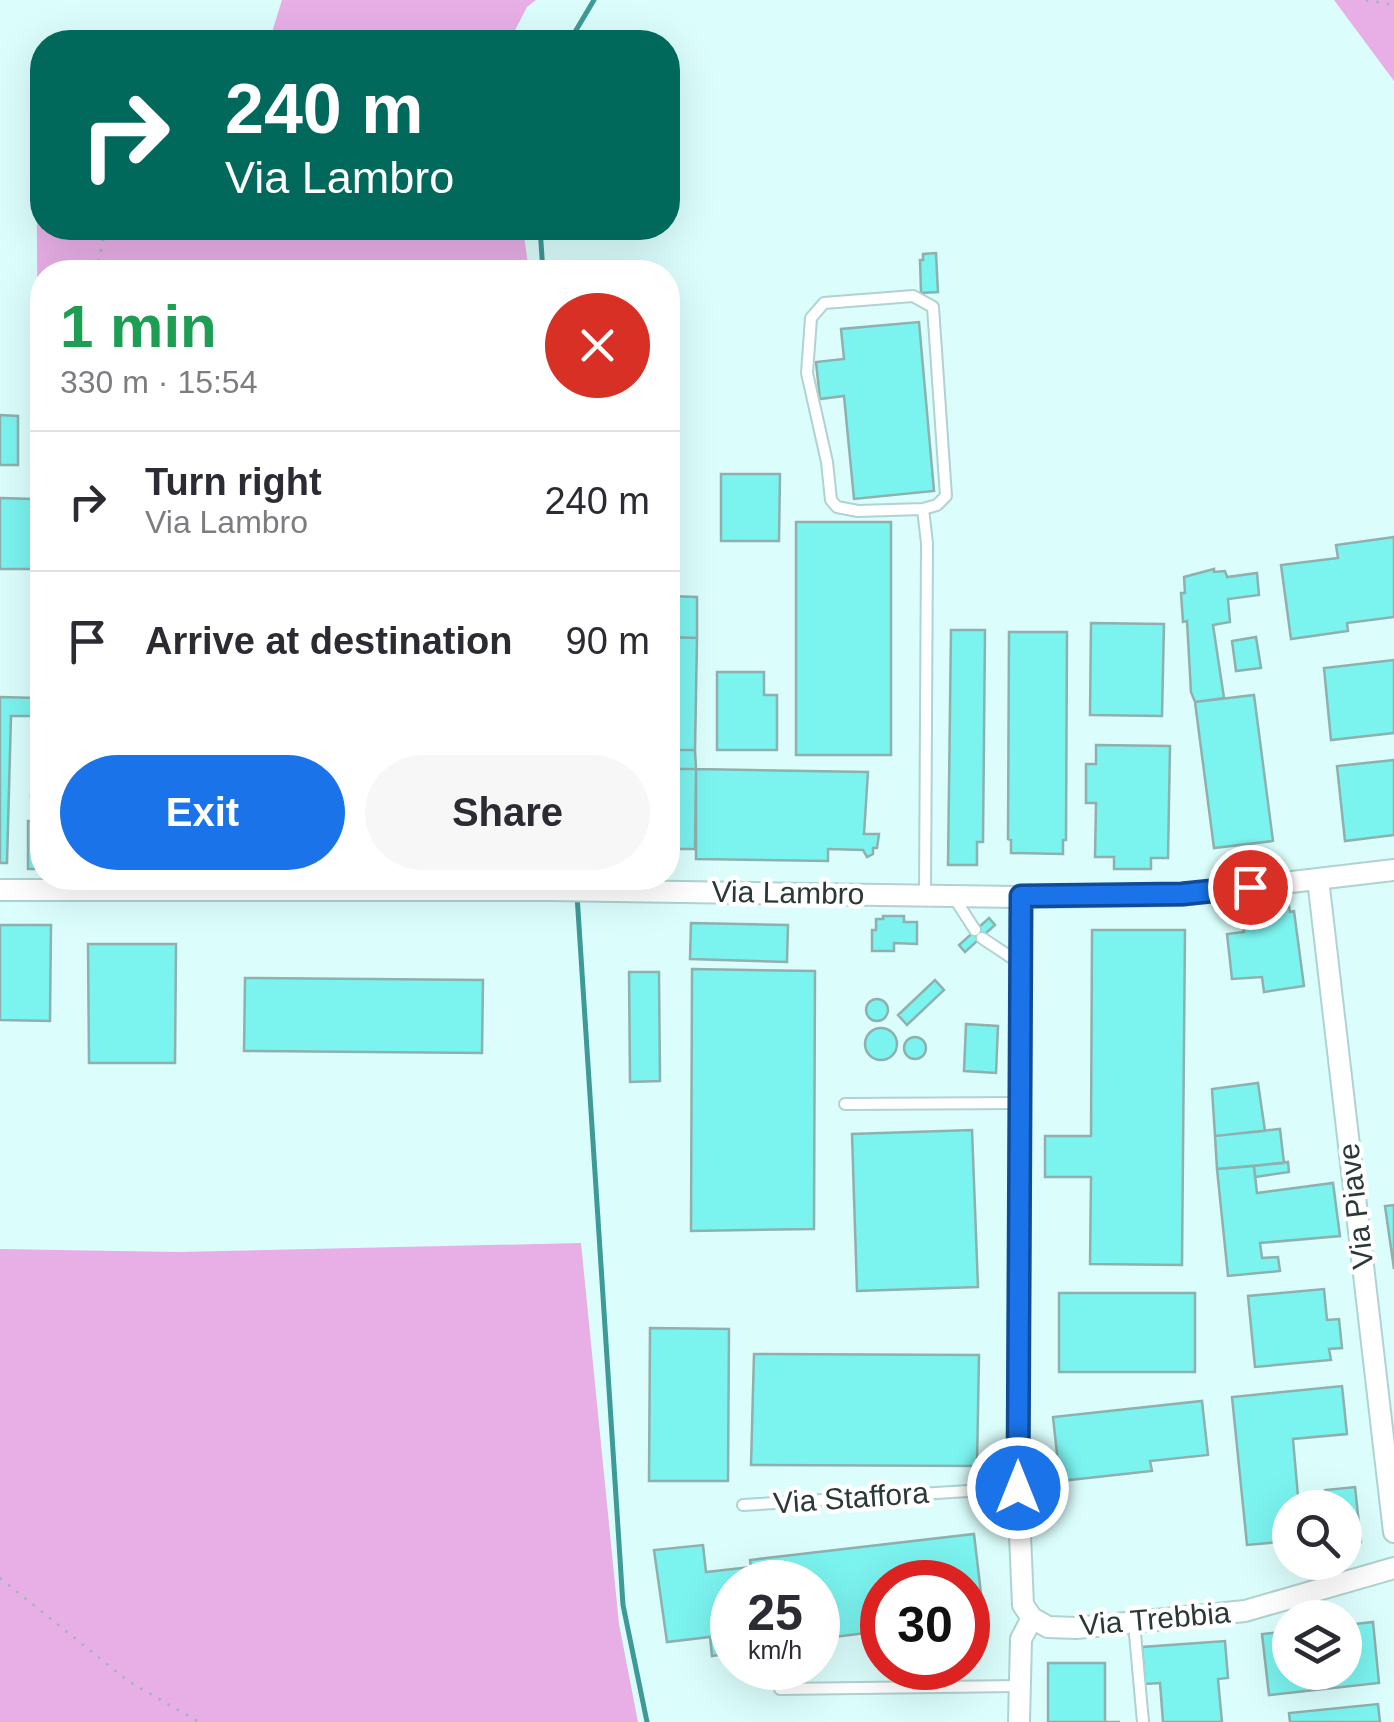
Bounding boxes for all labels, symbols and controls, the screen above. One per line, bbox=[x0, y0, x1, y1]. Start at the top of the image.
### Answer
icon: right bbox=[60, 70, 190, 200]
text: 240 m bbox=[225, 70, 423, 148]
text: Via Lambro bbox=[225, 152, 454, 203]
text: 1 min bbox=[60, 293, 217, 360]
button: close bbox=[545, 293, 650, 398]
text: 330 m · 15:54 bbox=[60, 364, 257, 400]
text: Turn right bbox=[145, 461, 322, 503]
icon: right bbox=[60, 474, 115, 529]
text: 240 m bbox=[544, 480, 650, 522]
text: Via Lambro bbox=[145, 504, 308, 540]
icon: arrive bbox=[60, 614, 115, 669]
text: Arrive at destination bbox=[145, 620, 512, 662]
text: 90 m bbox=[566, 620, 650, 662]
button: Exit bbox=[60, 755, 345, 870]
button: Share bbox=[365, 755, 650, 870]
pin bbox=[1208, 845, 1293, 930]
icon: arrive bbox=[1223, 860, 1278, 915]
street label: Via Lambro bbox=[711, 875, 865, 910]
street label: Via Piave bbox=[1331, 1141, 1380, 1271]
position arrow bbox=[966, 1436, 1070, 1540]
street label: Via Staffora bbox=[772, 1476, 930, 1519]
map controls bbox=[1272, 1490, 1362, 1690]
button: search bbox=[1272, 1490, 1362, 1580]
speed limit sign: 30 bbox=[860, 1560, 990, 1690]
text: 25 bbox=[747, 1585, 803, 1641]
street label: Via Trebbia bbox=[1078, 1595, 1232, 1642]
button: layers bbox=[1272, 1600, 1362, 1690]
text: km/h bbox=[748, 1636, 802, 1664]

